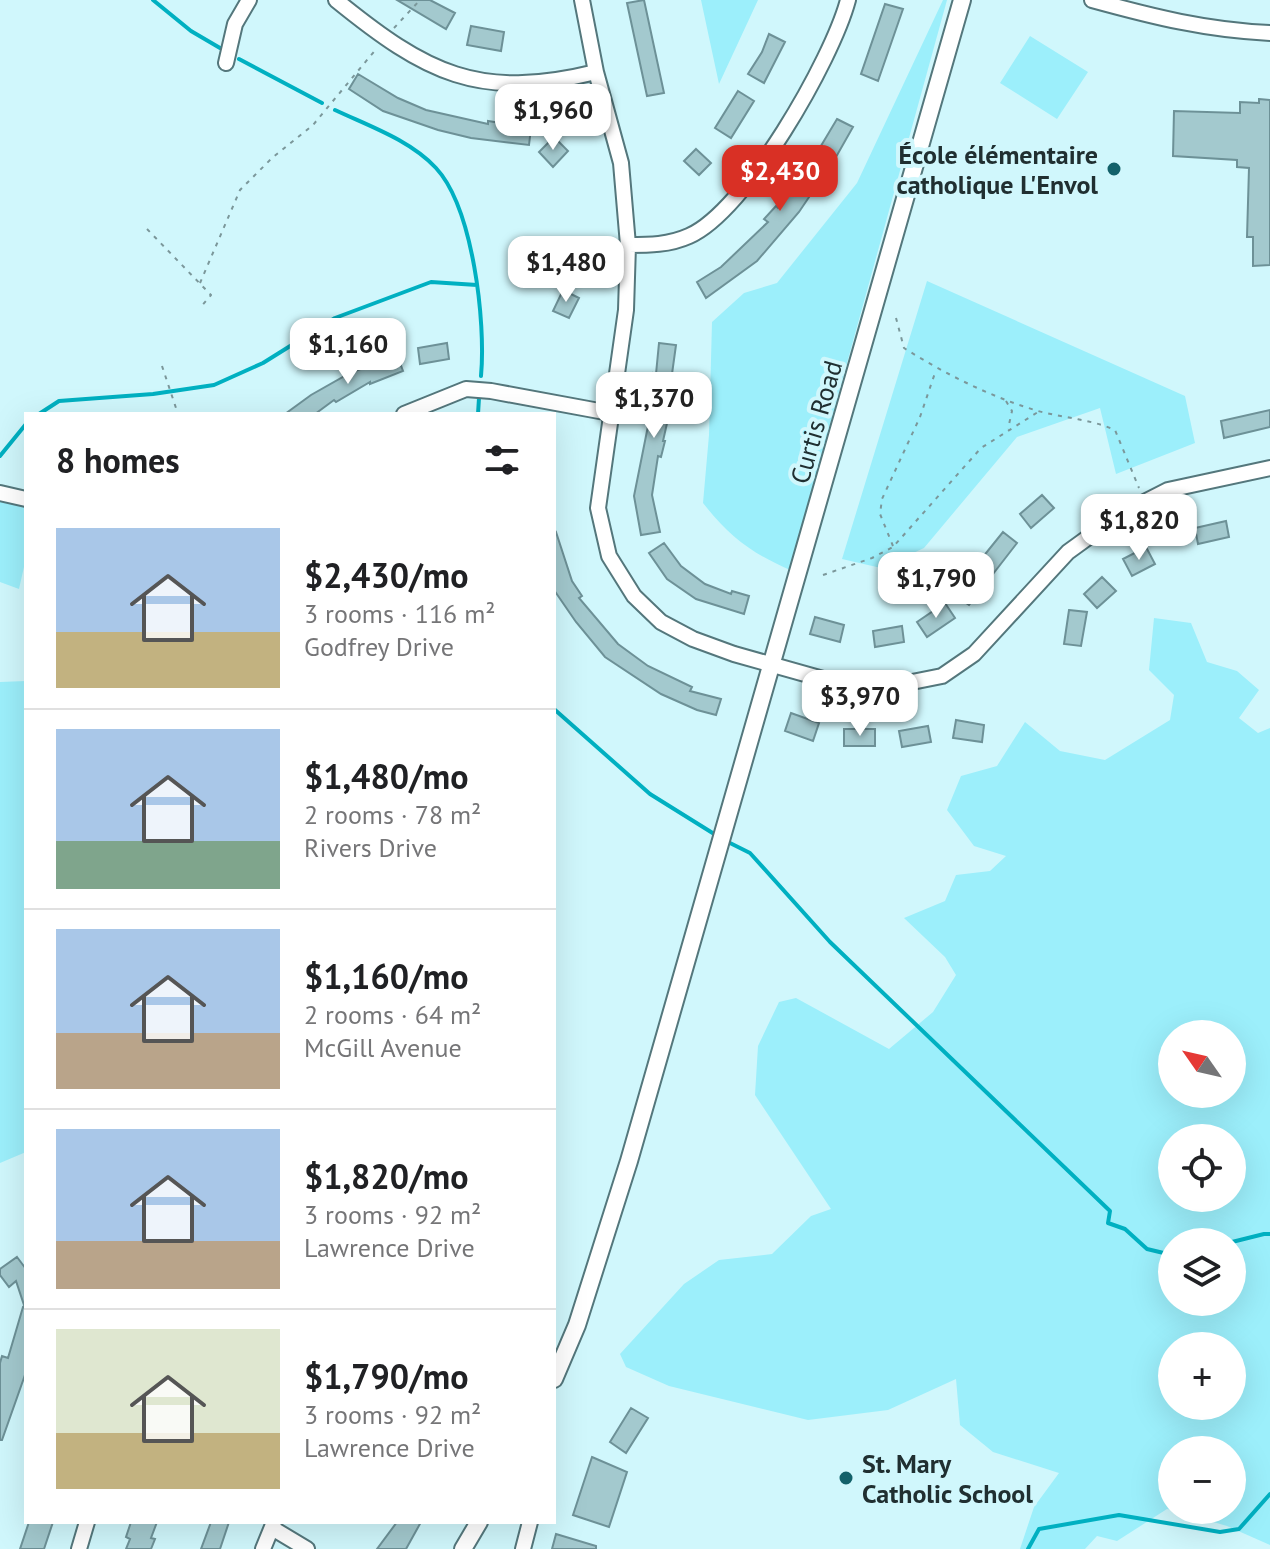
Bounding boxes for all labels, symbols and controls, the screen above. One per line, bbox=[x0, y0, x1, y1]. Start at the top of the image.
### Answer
pin: $1,960 bbox=[488, 84, 618, 152]
text: $1,960 bbox=[513, 93, 593, 126]
place label: École élémentaire catholique L'Envol bbox=[896, 138, 1098, 201]
pin: $2,430 bbox=[715, 145, 845, 213]
text: $2,430 bbox=[740, 154, 820, 187]
marker: École élémentaire catholique L'Envol bbox=[1105, 160, 1123, 178]
pin: $1,480 bbox=[501, 236, 631, 304]
text: $1,480 bbox=[526, 245, 606, 278]
pin: $1,160 bbox=[283, 318, 413, 386]
text: $1,160 bbox=[308, 327, 388, 360]
street label: Curtis Road bbox=[783, 357, 849, 487]
pin: $1,370 bbox=[589, 372, 719, 440]
text: $1,370 bbox=[614, 381, 694, 414]
text: 8 homes bbox=[56, 438, 180, 482]
icon: filters bbox=[480, 438, 524, 482]
pin: $1,820 bbox=[1074, 494, 1204, 562]
text: $1,820 bbox=[1099, 503, 1179, 536]
pin: $1,790 bbox=[871, 552, 1001, 620]
text: $2,430/mo bbox=[304, 553, 468, 597]
icon: home bbox=[120, 560, 216, 656]
text: $1,790 bbox=[896, 561, 976, 594]
text: 3 rooms · 116 m² bbox=[304, 597, 496, 630]
text: Godfrey Drive bbox=[304, 630, 454, 663]
pin: $3,970 bbox=[795, 670, 925, 738]
text: $3,970 bbox=[820, 679, 900, 712]
text: $1,480/mo bbox=[304, 754, 468, 798]
icon: home bbox=[120, 761, 216, 857]
text: 2 rooms · 78 m² bbox=[304, 798, 481, 831]
text: Rivers Drive bbox=[304, 831, 437, 864]
text: $1,160/mo bbox=[304, 954, 468, 998]
icon: home bbox=[120, 961, 216, 1057]
text: 2 rooms · 64 m² bbox=[304, 998, 481, 1031]
north arrow bbox=[1158, 1020, 1246, 1108]
map controls bbox=[1158, 1020, 1246, 1524]
text: McGill Avenue bbox=[304, 1031, 462, 1064]
button: locate bbox=[1158, 1124, 1246, 1212]
text: $1,820/mo bbox=[304, 1154, 468, 1198]
icon: home bbox=[120, 1161, 216, 1257]
text: 3 rooms · 92 m² bbox=[304, 1198, 481, 1231]
button: layers bbox=[1158, 1228, 1246, 1316]
text: Lawrence Drive bbox=[304, 1231, 475, 1264]
button: + bbox=[1158, 1332, 1246, 1420]
text: $1,790/mo bbox=[304, 1354, 468, 1398]
icon: home bbox=[120, 1361, 216, 1457]
text: 3 rooms · 92 m² bbox=[304, 1398, 481, 1431]
text: Lawrence Drive bbox=[304, 1431, 475, 1464]
button: − bbox=[1158, 1436, 1246, 1524]
place label: St. Mary Catholic School bbox=[862, 1447, 1033, 1510]
marker: St. Mary Catholic School bbox=[837, 1469, 855, 1487]

